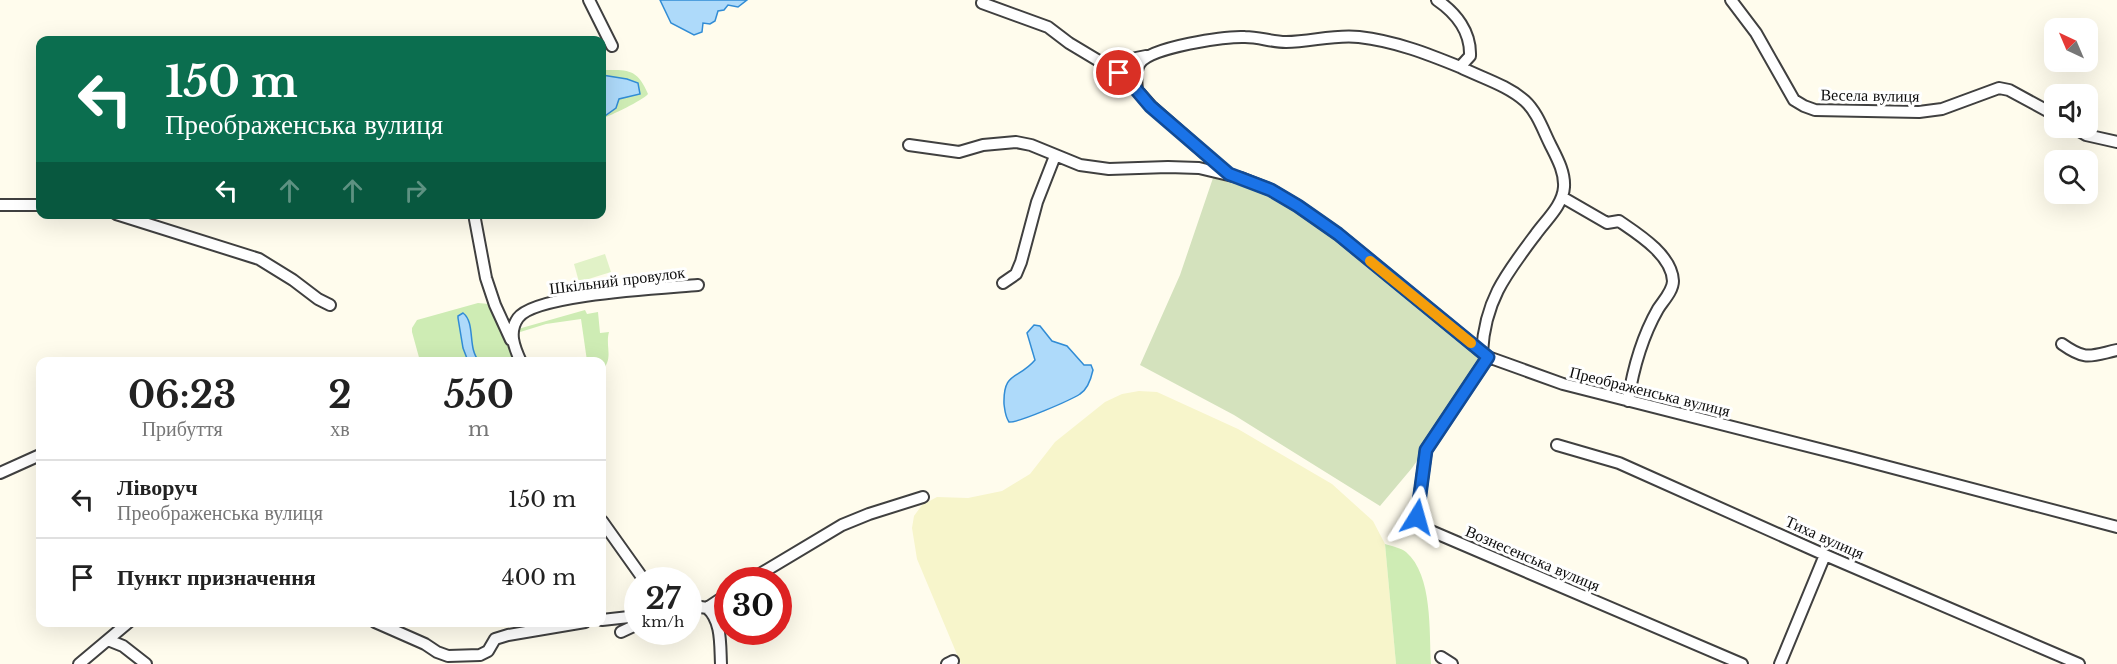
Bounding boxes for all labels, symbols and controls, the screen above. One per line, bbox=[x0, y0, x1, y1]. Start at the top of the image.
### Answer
north arrow bbox=[2044, 18, 2098, 72]
map controls bbox=[2044, 18, 2098, 204]
pin bbox=[1093, 47, 1144, 98]
text: 150 m bbox=[165, 56, 298, 108]
icon: arrive bbox=[1102, 56, 1135, 89]
icon: left bbox=[66, 60, 144, 138]
street label: Весела вулиця bbox=[1820, 84, 1920, 106]
button: sound bbox=[2044, 84, 2098, 138]
text: Преображенська вулиця bbox=[165, 108, 443, 141]
button: search bbox=[2044, 150, 2098, 204]
icon: left bbox=[210, 174, 243, 207]
icon: ahead bbox=[273, 174, 306, 207]
icon: ahead bbox=[336, 174, 369, 207]
icon: right bbox=[399, 174, 432, 207]
street label: Шкільний провулок bbox=[548, 262, 686, 298]
street label: Преображенська вулиця bbox=[1568, 361, 1733, 421]
text: 06:23 bbox=[128, 373, 236, 418]
text: 2 bbox=[328, 373, 352, 418]
text: 550 bbox=[444, 373, 514, 418]
text: Прибуття bbox=[142, 417, 223, 441]
text: хв bbox=[330, 417, 350, 441]
text: m bbox=[468, 417, 490, 441]
text: Ліворуч bbox=[117, 474, 198, 501]
icon: left bbox=[66, 483, 99, 516]
position arrow bbox=[1385, 485, 1449, 549]
text: 150 m bbox=[508, 486, 576, 513]
text: Преображенська вулиця bbox=[117, 501, 323, 525]
street label: Тиха вулиця bbox=[1782, 511, 1868, 564]
street label: Вознесенська вулиця bbox=[1463, 521, 1604, 596]
icon: arrive bbox=[66, 561, 99, 594]
text: Пункт призначення bbox=[117, 564, 316, 591]
text: 400 m bbox=[502, 564, 576, 591]
speed limit sign: 30 bbox=[714, 567, 792, 645]
text: 27 bbox=[645, 580, 681, 617]
text: km/h bbox=[642, 612, 684, 631]

